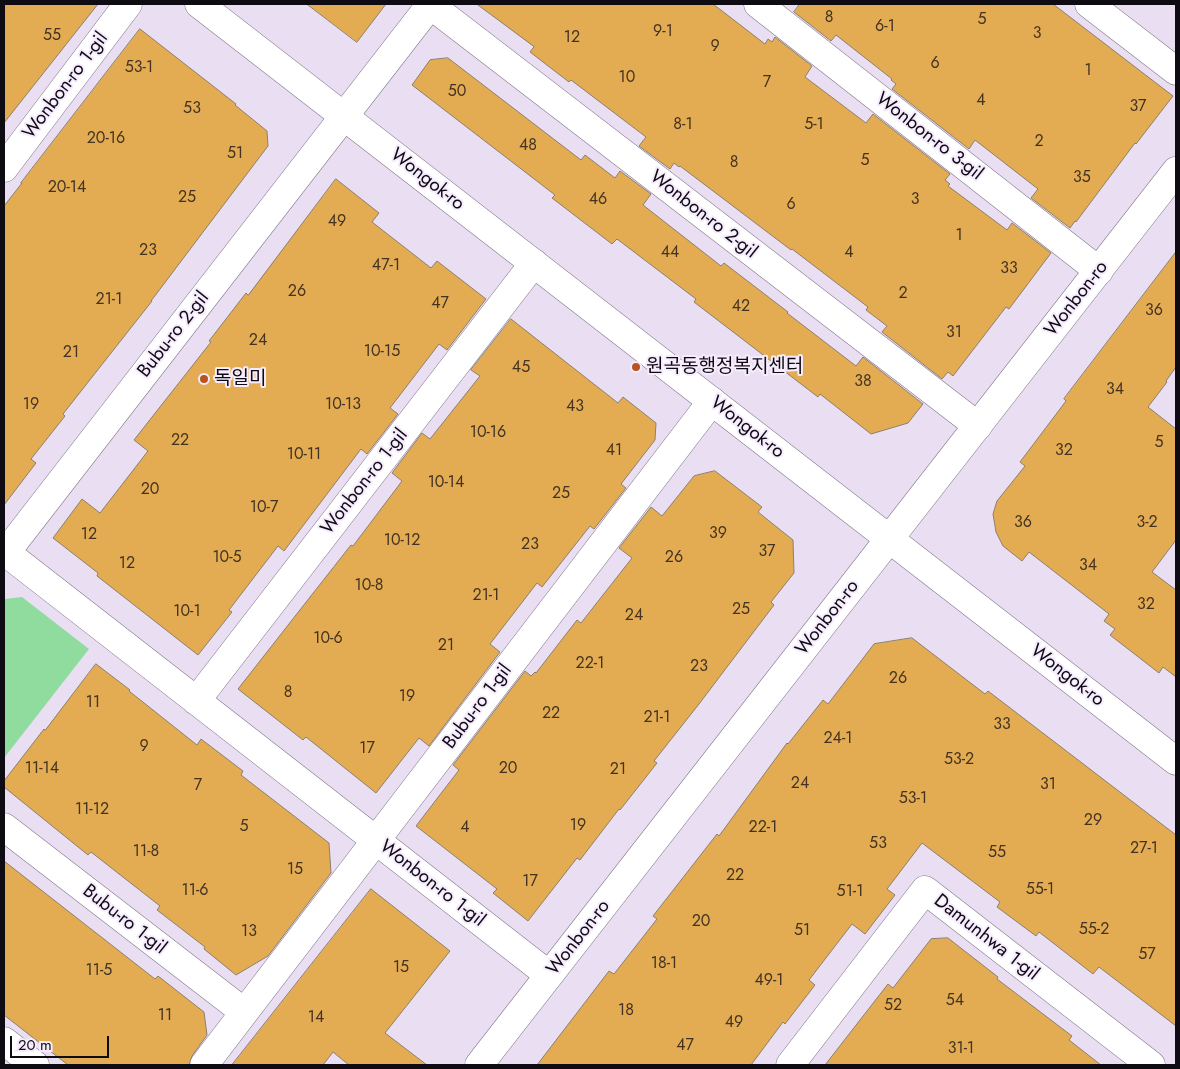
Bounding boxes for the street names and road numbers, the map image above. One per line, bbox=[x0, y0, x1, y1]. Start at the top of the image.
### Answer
street label: Wonbon-ro 1-gil bbox=[18, 28, 114, 144]
street label: Wonbon-ro 3-gil bbox=[871, 88, 987, 186]
street label: Wongok-ro bbox=[385, 144, 469, 216]
street label: Wonbon-ro 2-gil bbox=[645, 166, 761, 264]
street label: Wonbon-ro bbox=[1040, 257, 1114, 341]
street label: Bubu-ro 2-gil bbox=[133, 288, 215, 382]
street label: Wongok-ro bbox=[705, 392, 789, 464]
street label: Wonbon-ro 1-gil bbox=[317, 425, 413, 539]
street label: Wonbon-ro bbox=[791, 576, 865, 660]
street label: Wongok-ro bbox=[1025, 640, 1109, 712]
street label: Bubu-ro 1-gil bbox=[439, 660, 517, 754]
street label: Wonbon-ro 1-gil bbox=[375, 836, 489, 932]
street label: Bubu-ro 1-gil bbox=[77, 880, 171, 960]
street label: Damunhwa 1-gil bbox=[929, 890, 1043, 986]
street label: Wonbon-ro bbox=[542, 896, 616, 980]

